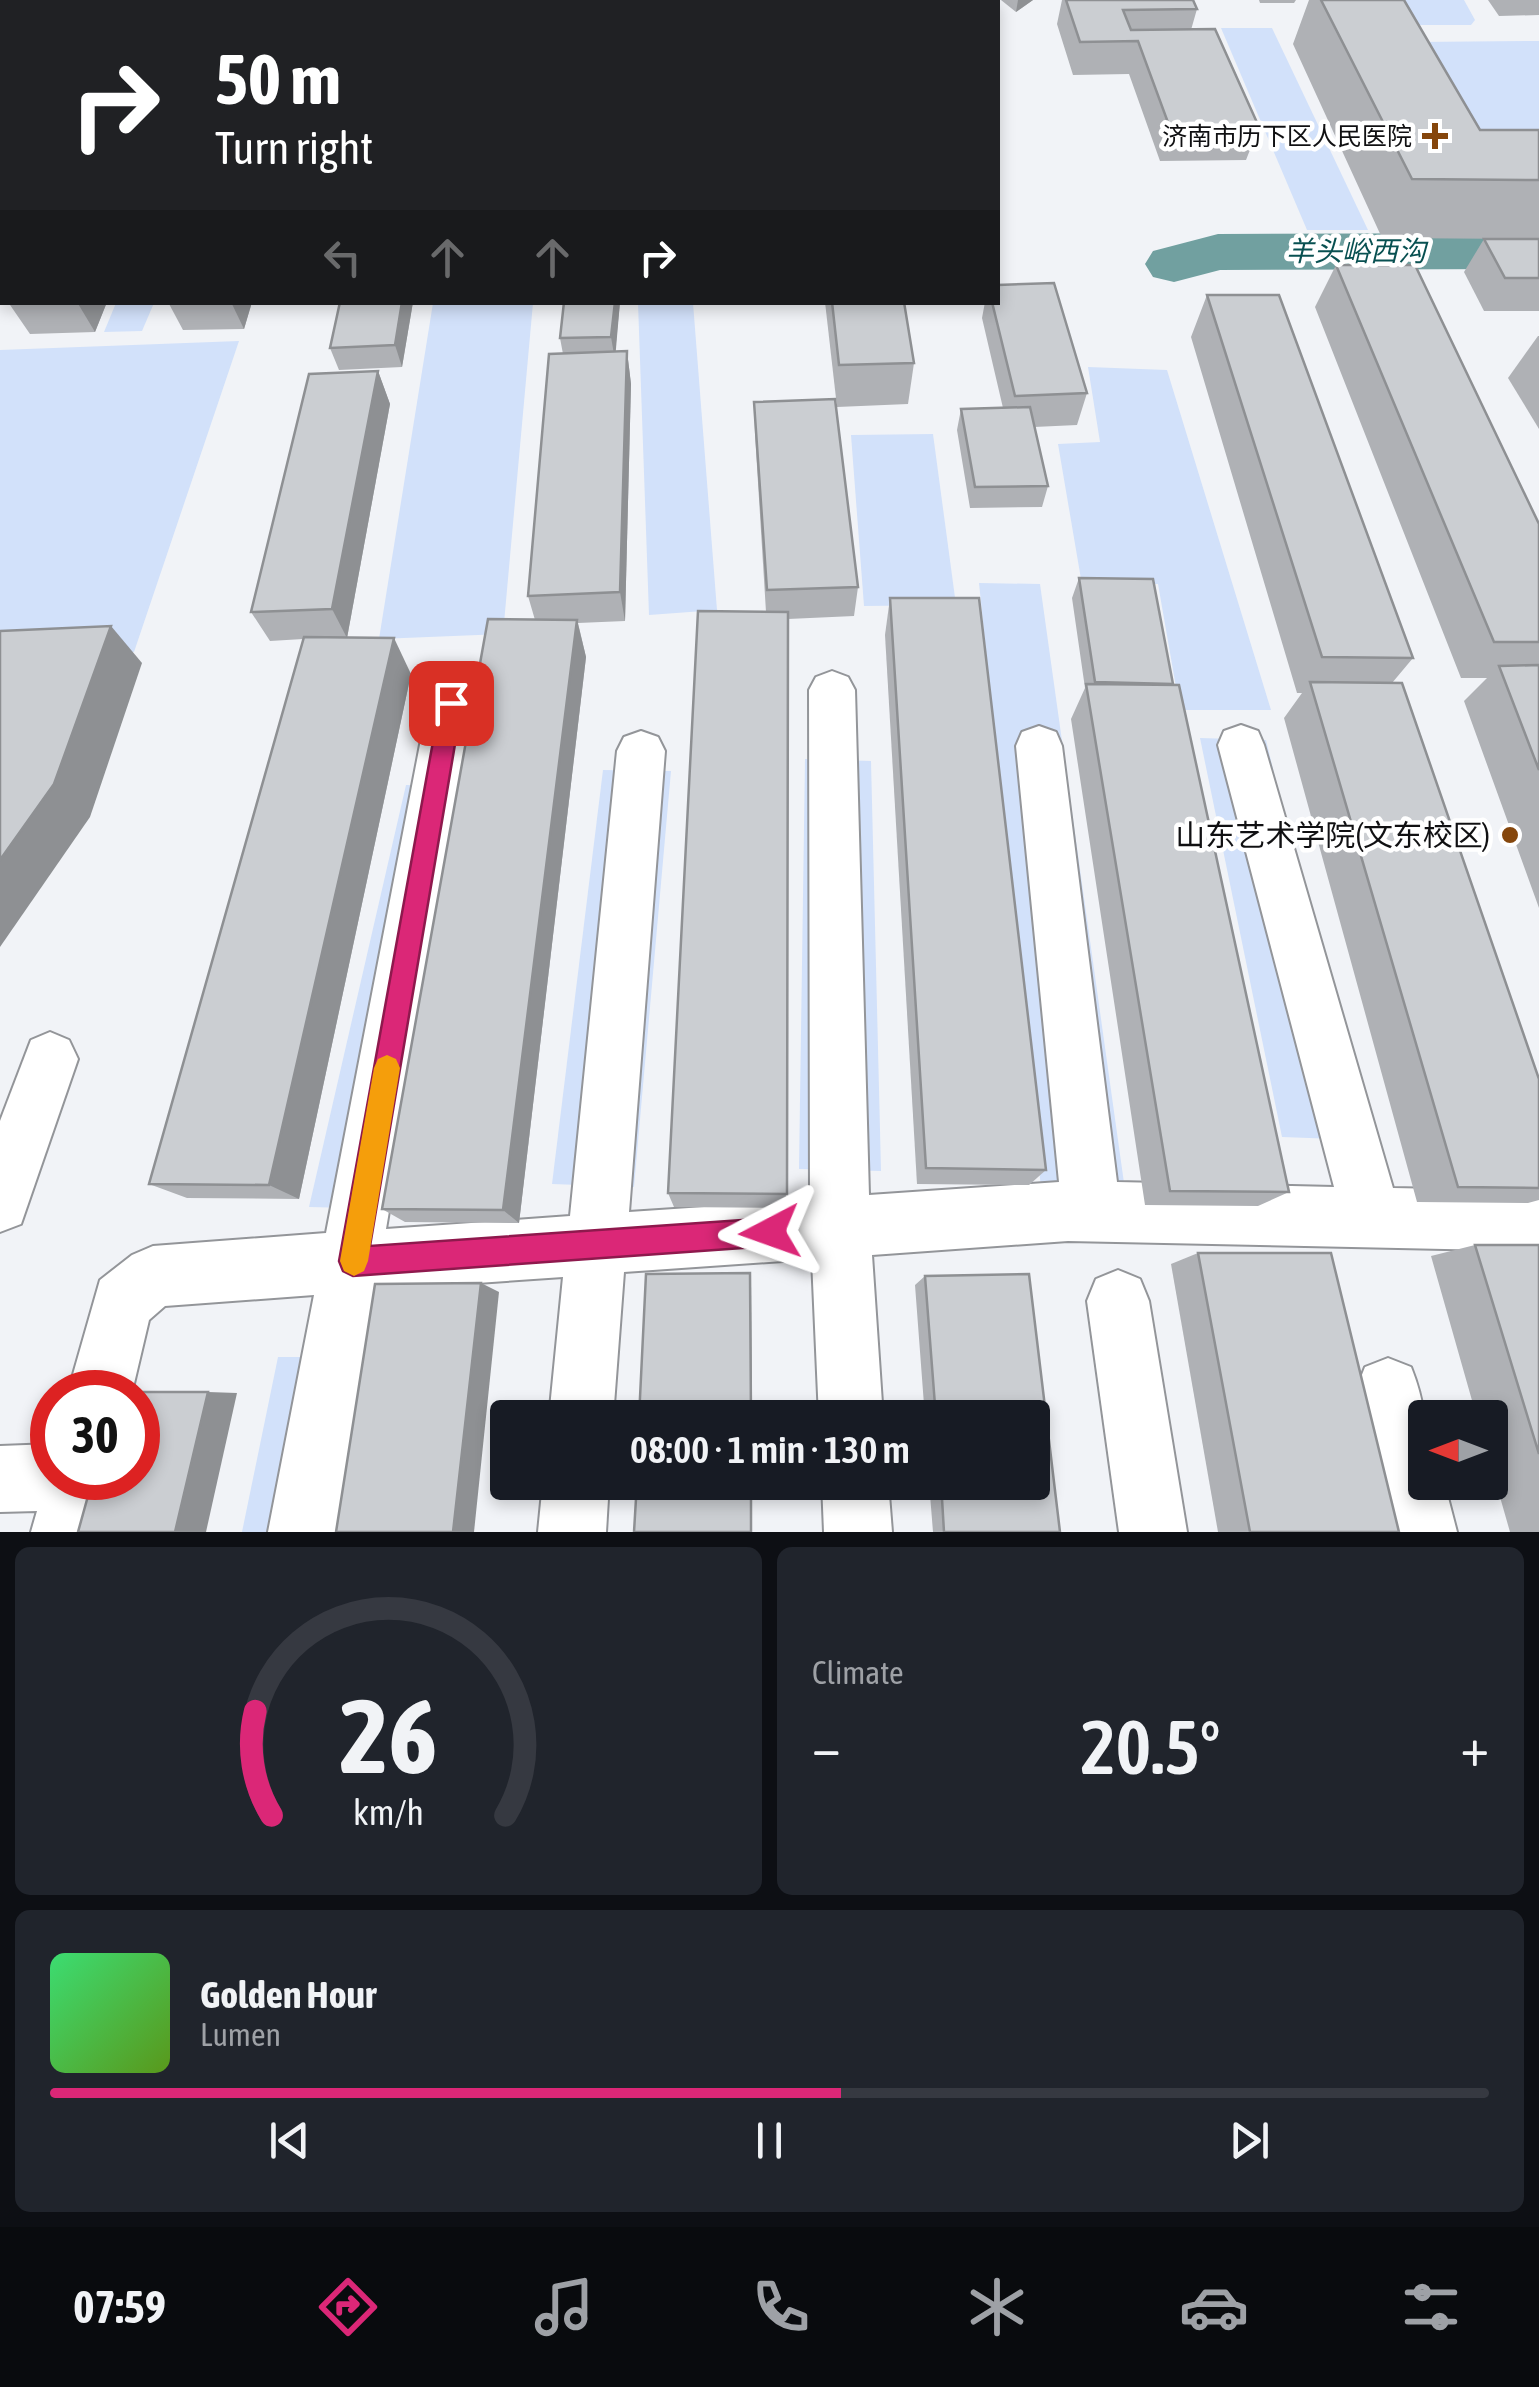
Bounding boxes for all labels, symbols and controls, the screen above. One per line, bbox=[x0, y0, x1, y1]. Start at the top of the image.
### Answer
text: 50 m bbox=[215, 39, 341, 119]
icon: right bbox=[50, 40, 180, 170]
text: Turn right bbox=[215, 122, 373, 174]
place label: 济南市历下区人民医院 bbox=[1162, 122, 1412, 150]
marker: 济南市历下区人民医院 bbox=[1422, 123, 1448, 149]
icon: left bbox=[315, 230, 370, 285]
icon: ahead bbox=[420, 230, 475, 285]
icon: ahead bbox=[525, 230, 580, 285]
icon: right bbox=[630, 230, 685, 285]
water label: 羊头峪西沟 bbox=[1286, 235, 1429, 267]
pin bbox=[409, 661, 494, 746]
icon: arrive bbox=[424, 676, 479, 731]
place label: 山东艺术学院(文东校区) bbox=[1176, 818, 1490, 852]
marker: 山东艺术学院(文东校区) bbox=[1499, 824, 1521, 846]
position arrow bbox=[718, 1180, 822, 1284]
speed limit sign: 30 bbox=[30, 1370, 160, 1500]
north arrow bbox=[1408, 1400, 1508, 1500]
map controls bbox=[1408, 1400, 1508, 1500]
text: 08:00 · 1 min · 130 m bbox=[630, 1428, 910, 1471]
text: Climate bbox=[812, 1654, 904, 1691]
text: 26 bbox=[340, 1676, 437, 1795]
text: 20.5° bbox=[1081, 1704, 1220, 1790]
text: − bbox=[812, 1715, 841, 1778]
text: + bbox=[1460, 1715, 1489, 1778]
text: km/h bbox=[353, 1792, 424, 1833]
text: Golden Hour bbox=[200, 1973, 376, 2016]
text: Lumen bbox=[200, 2016, 281, 2053]
icon: previous bbox=[262, 2113, 317, 2168]
icon: pause bbox=[742, 2113, 797, 2168]
icon: next bbox=[1222, 2113, 1277, 2168]
icon: directions bbox=[313, 2272, 383, 2342]
icon: music bbox=[529, 2272, 599, 2342]
icon: phone bbox=[746, 2272, 816, 2342]
icon: climate bbox=[962, 2272, 1032, 2342]
icon: car bbox=[1179, 2272, 1249, 2342]
icon: filters bbox=[1396, 2272, 1466, 2342]
text: 07:59 bbox=[73, 2281, 166, 2333]

